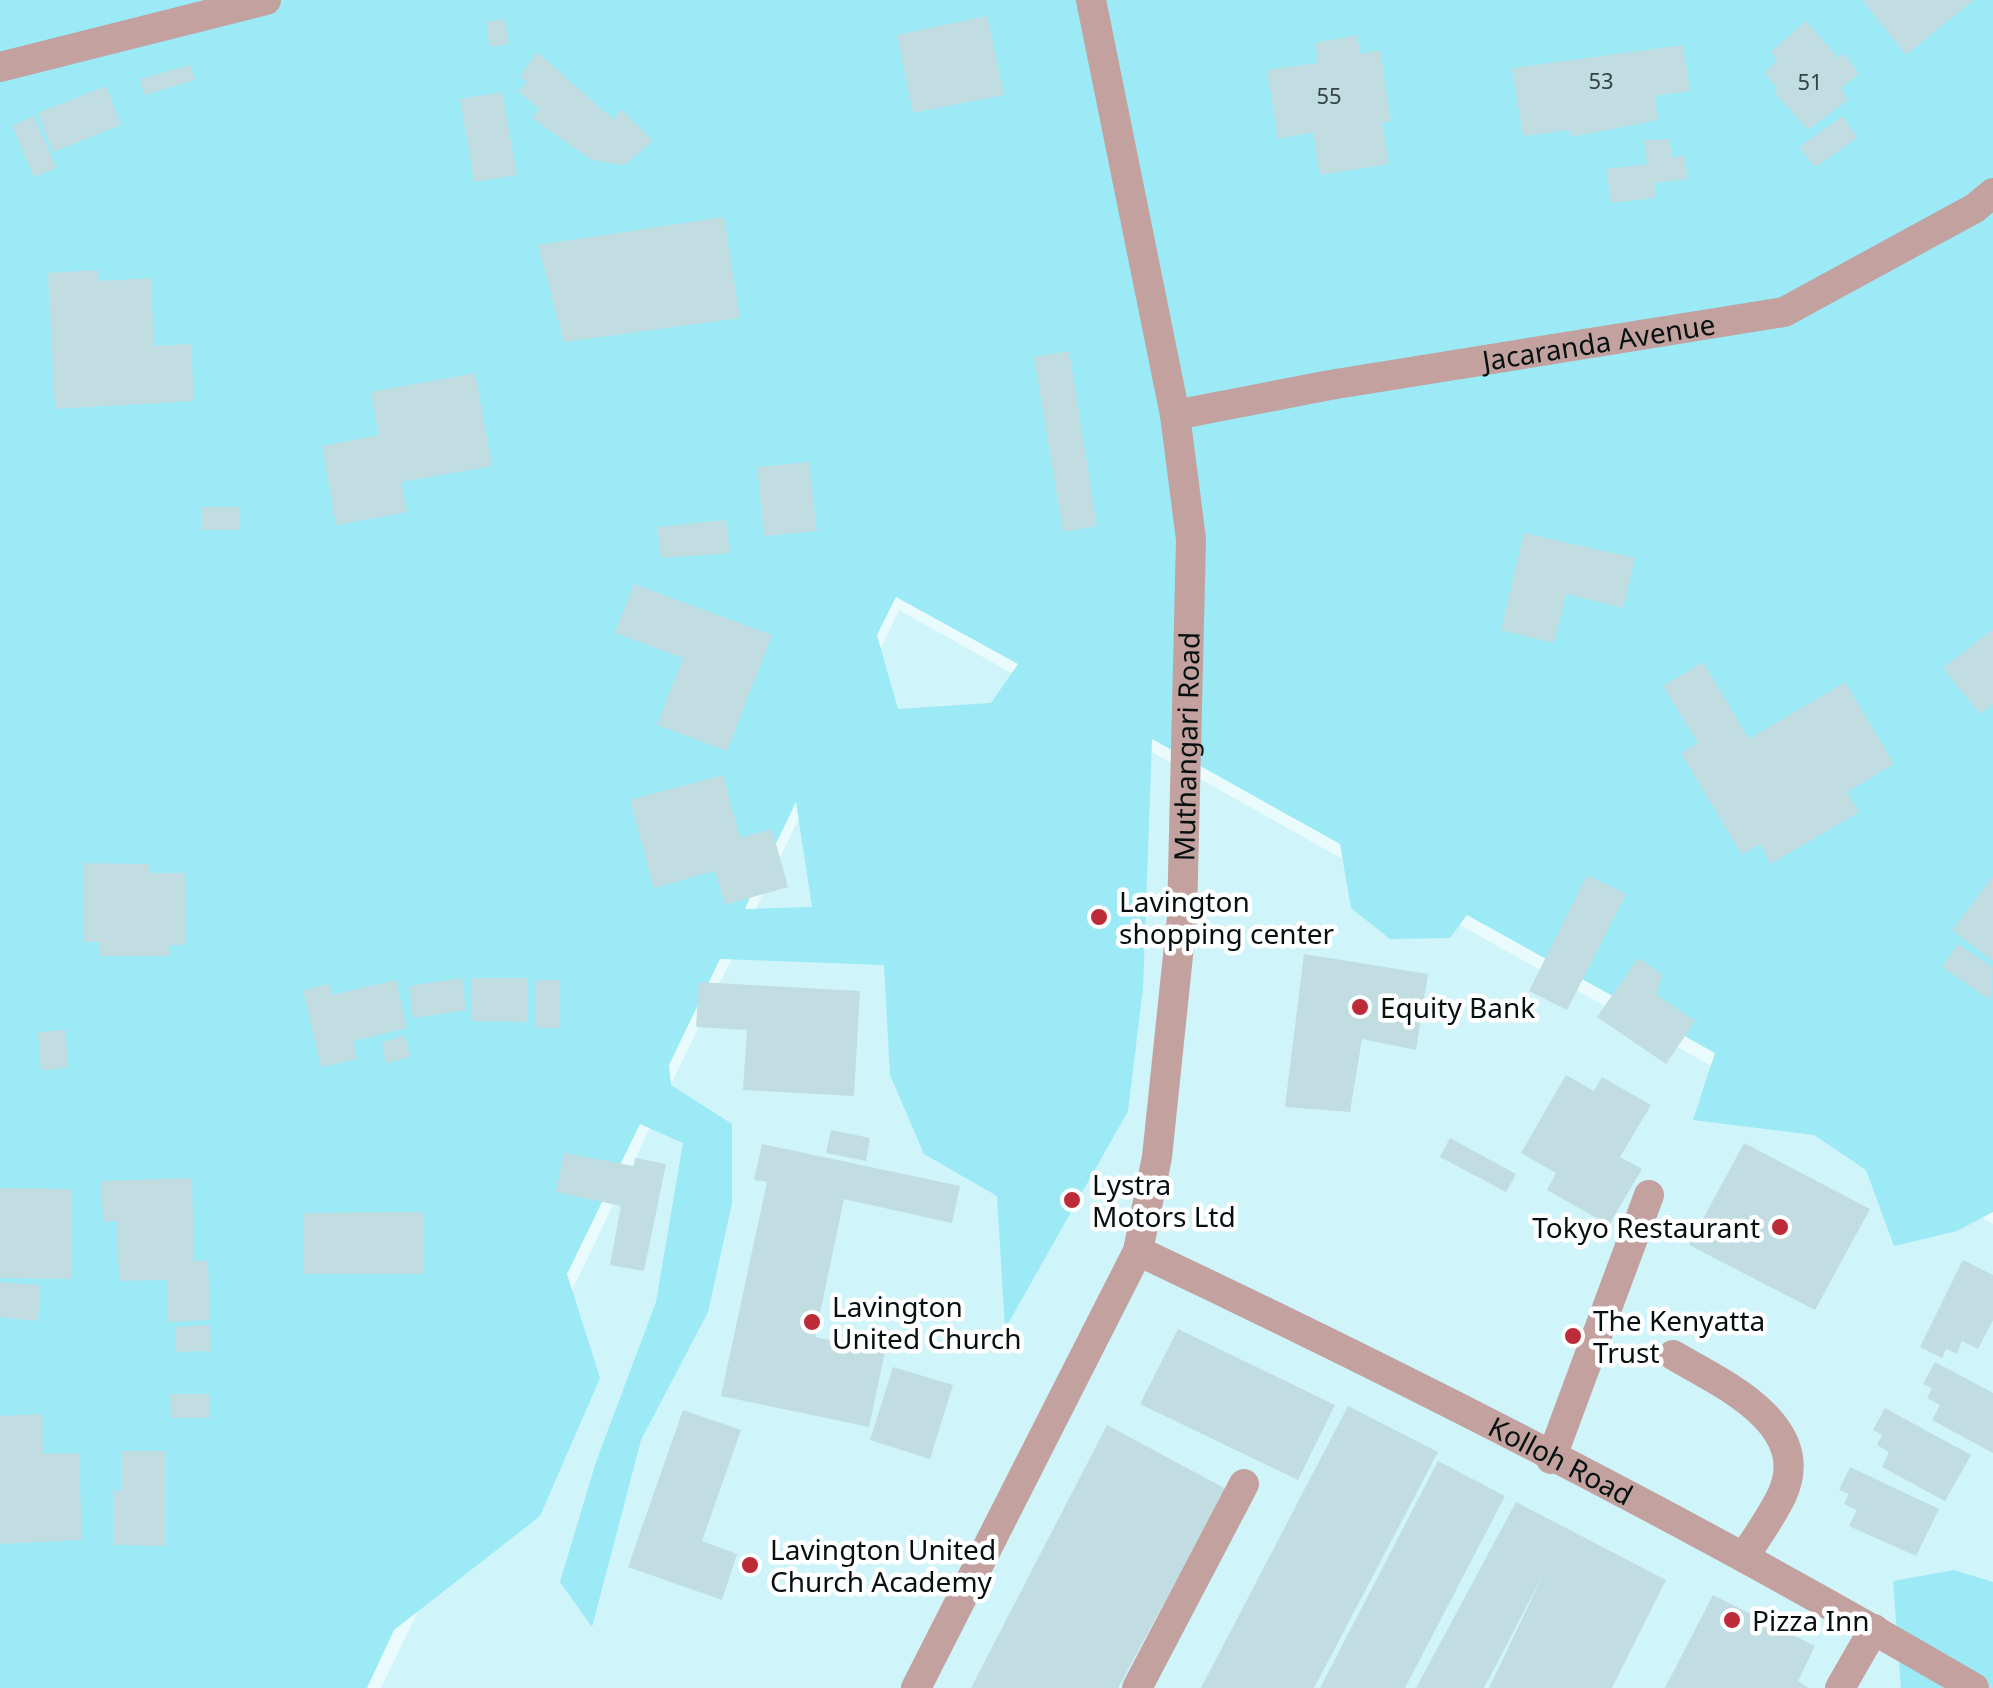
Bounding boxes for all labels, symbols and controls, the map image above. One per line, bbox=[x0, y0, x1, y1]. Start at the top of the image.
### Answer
house number: 53 bbox=[1588, 65, 1614, 95]
house number: 51 bbox=[1797, 66, 1823, 96]
house number: 55 bbox=[1316, 80, 1342, 110]
street label: Jacaranda Avenue bbox=[1477, 304, 1718, 380]
street label: Muthangari Road bbox=[1164, 631, 1208, 862]
place label: Lavington shopping center bbox=[1119, 882, 1335, 952]
marker: Lavington shopping center bbox=[1088, 906, 1110, 928]
place label: Equity Bank bbox=[1380, 988, 1535, 1026]
marker: Equity Bank bbox=[1349, 996, 1371, 1018]
place label: Lystra Motors Ltd bbox=[1092, 1165, 1236, 1235]
marker: Lystra Motors Ltd bbox=[1061, 1189, 1083, 1211]
place label: Tokyo Restaurant bbox=[1532, 1208, 1760, 1246]
marker: Tokyo Restaurant bbox=[1769, 1216, 1791, 1238]
place label: Lavington United Church bbox=[832, 1287, 1021, 1357]
place label: The Kenyatta Trust bbox=[1593, 1301, 1765, 1371]
marker: Lavington United Church bbox=[801, 1311, 823, 1333]
marker: The Kenyatta Trust bbox=[1562, 1325, 1584, 1347]
street label: Kolloh Road bbox=[1482, 1407, 1640, 1513]
place label: Lavington United Church Academy bbox=[770, 1530, 996, 1600]
marker: Lavington United Church Academy bbox=[739, 1554, 761, 1576]
place label: Pizza Inn bbox=[1752, 1601, 1870, 1639]
marker: Pizza Inn bbox=[1721, 1609, 1743, 1631]

